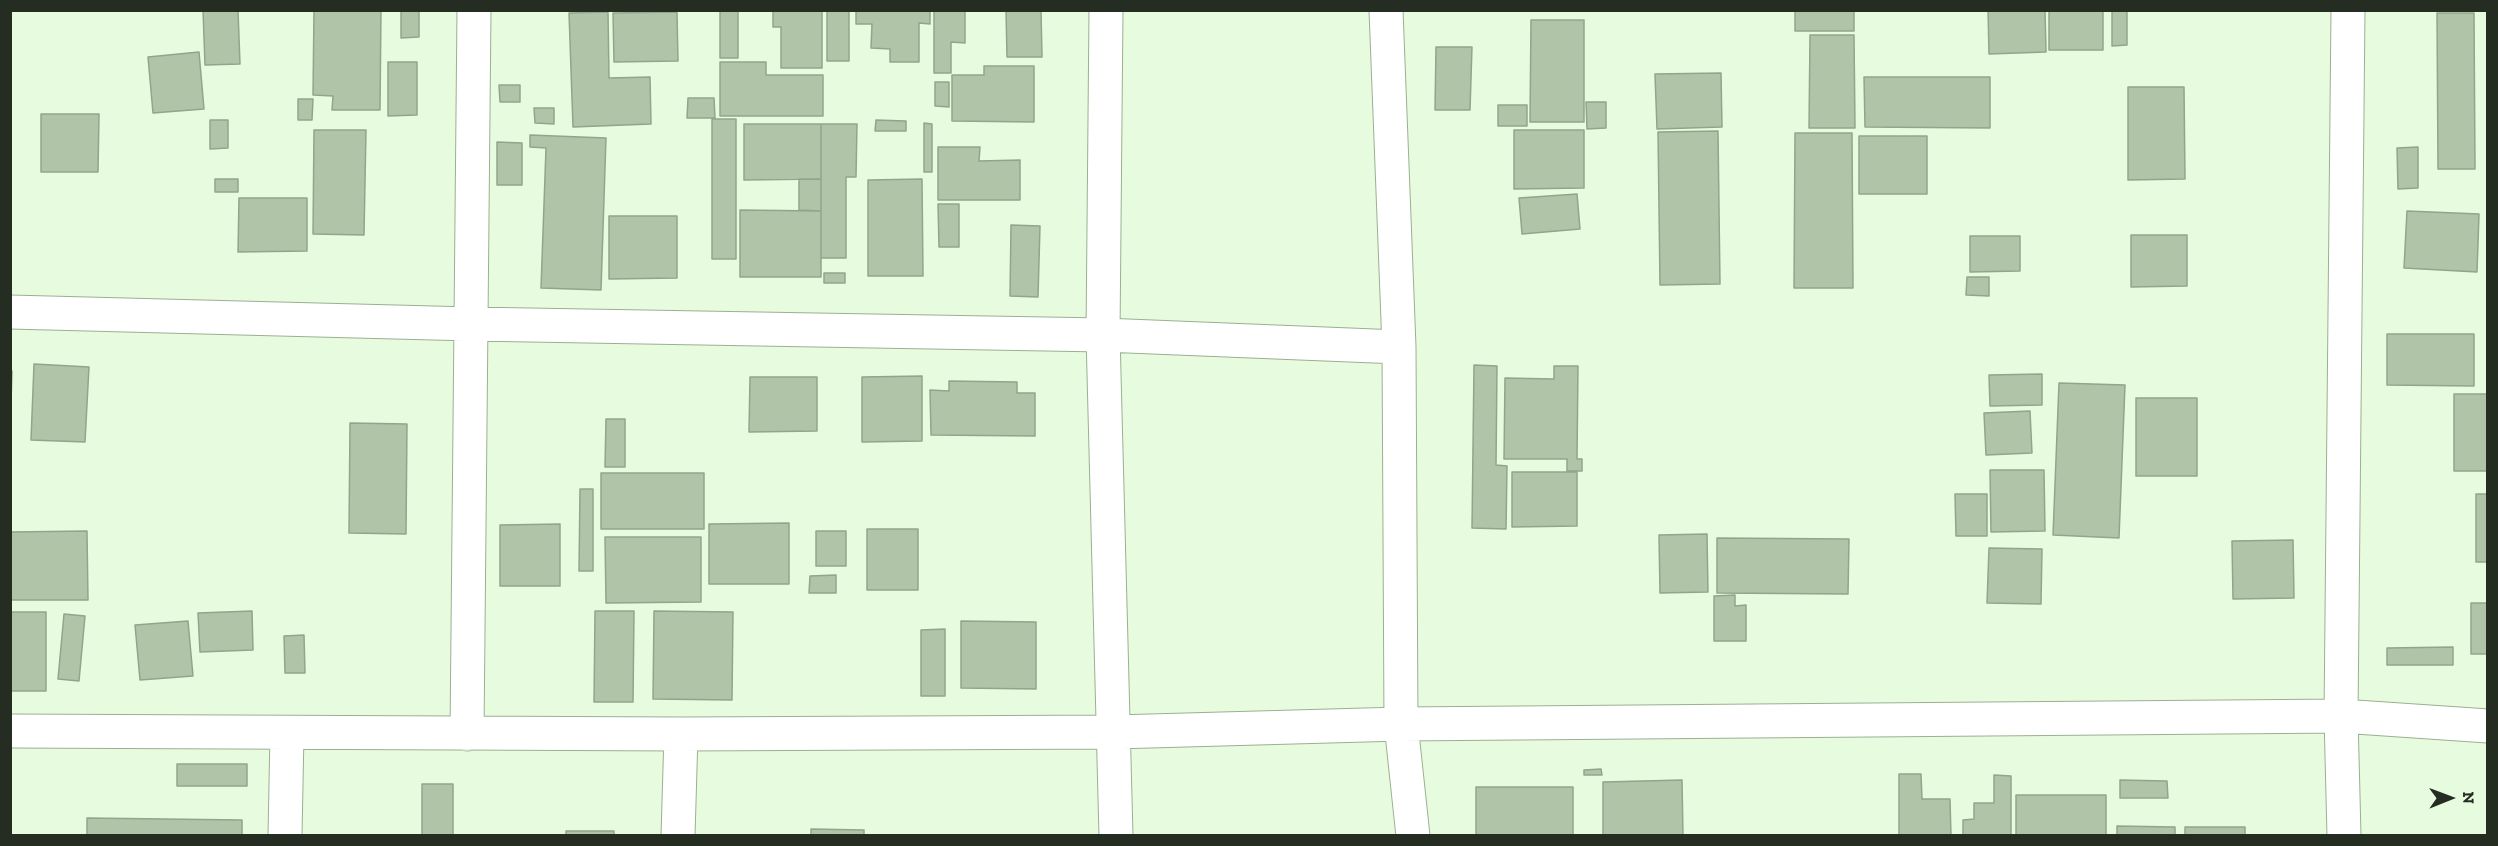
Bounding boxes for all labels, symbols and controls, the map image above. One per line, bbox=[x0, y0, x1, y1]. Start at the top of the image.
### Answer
north arrow bbox=[2420, 768, 2480, 828]
text: N bbox=[2459, 791, 2478, 804]

